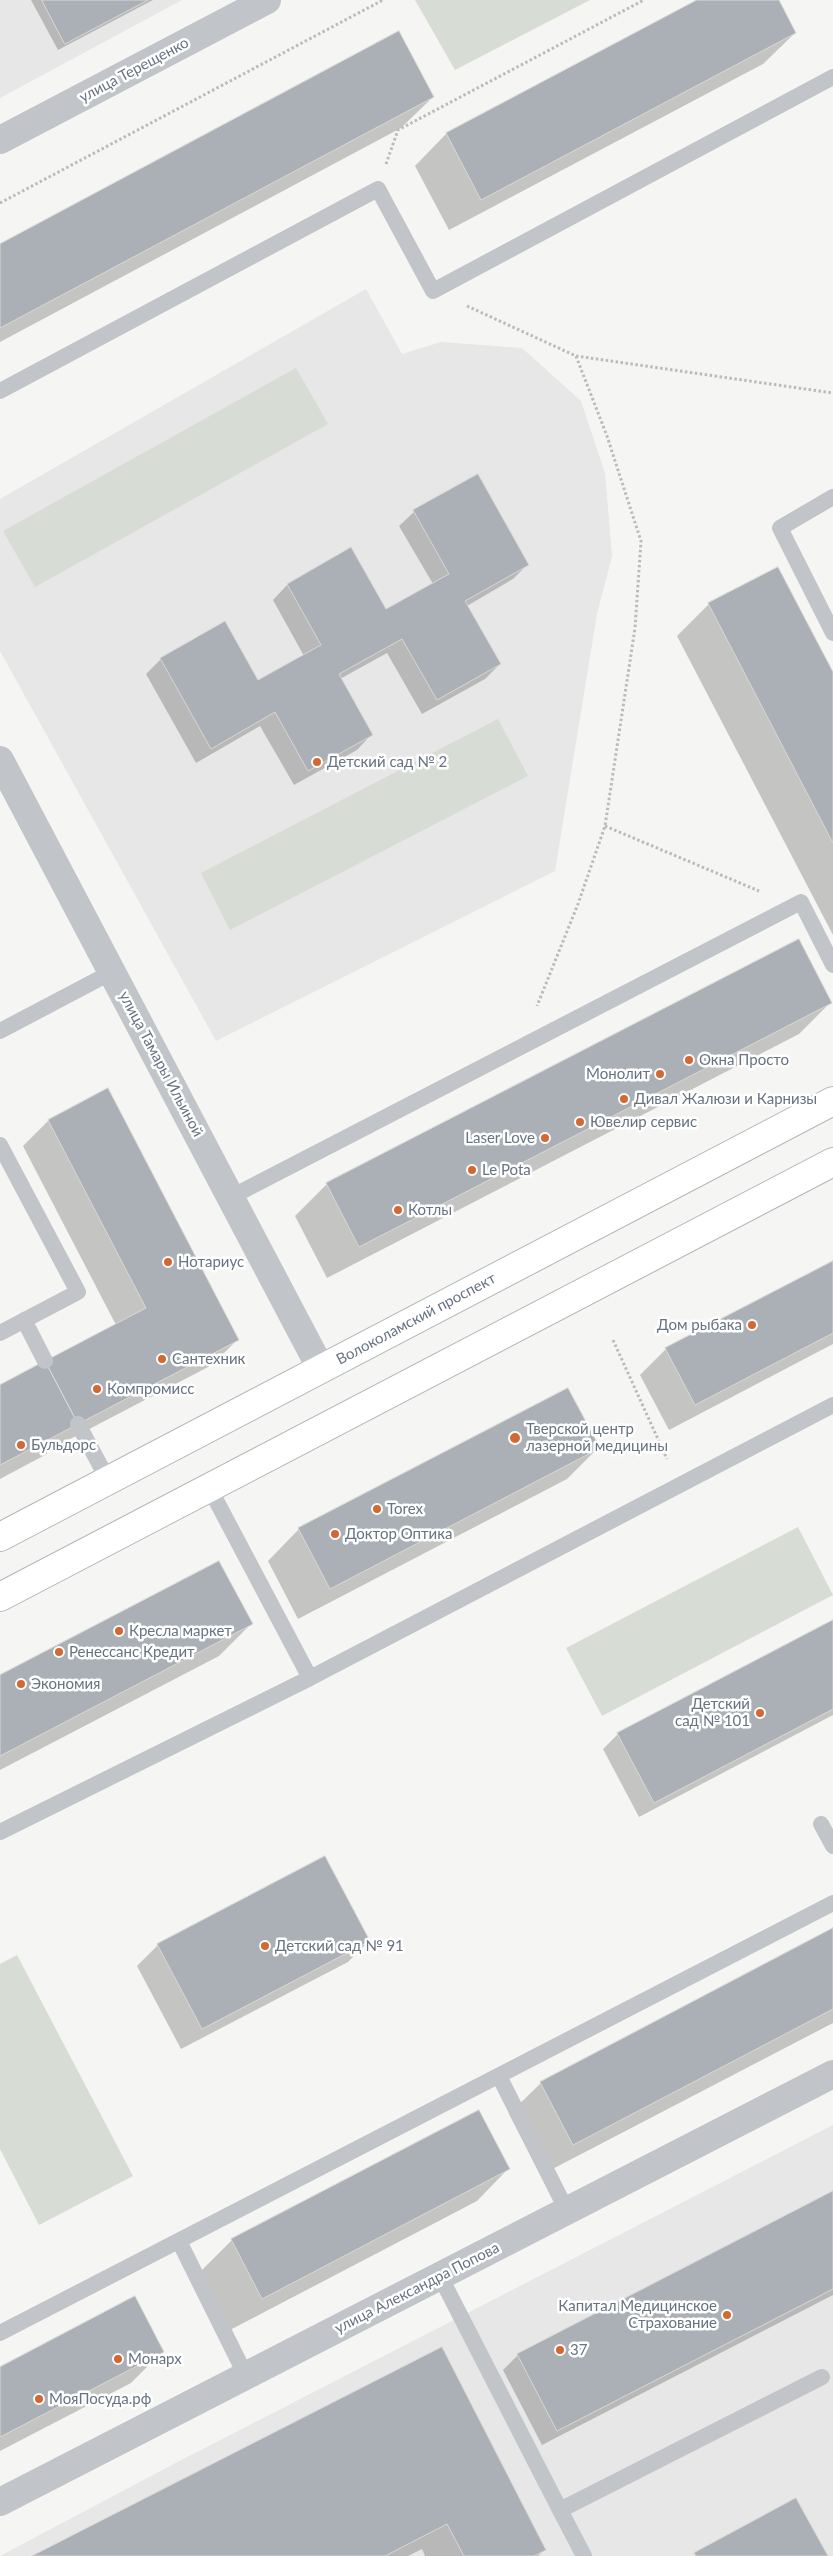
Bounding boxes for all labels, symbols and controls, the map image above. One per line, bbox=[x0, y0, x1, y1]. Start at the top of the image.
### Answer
street label: улица Терещенко bbox=[76, 34, 192, 106]
place label: Детский сад № 2 bbox=[327, 753, 447, 771]
marker: Детский сад № 2 bbox=[311, 756, 323, 768]
street label: улица Тамары Ильиной bbox=[115, 988, 207, 1140]
place label: Окна Просто bbox=[699, 1051, 789, 1069]
marker: Окна Просто bbox=[683, 1054, 695, 1066]
place label: Монолит bbox=[586, 1065, 650, 1083]
marker: Монолит bbox=[654, 1068, 666, 1080]
place label: Дивал Жалюзи и Карнизы bbox=[634, 1090, 817, 1108]
marker: Дивал Жалюзи и Карнизы bbox=[618, 1093, 630, 1105]
place label: Ювелир сервис bbox=[590, 1113, 697, 1131]
marker: Ювелир сервис bbox=[574, 1116, 586, 1128]
place label: Laser Love bbox=[465, 1129, 535, 1147]
marker: Laser Love bbox=[539, 1132, 551, 1144]
place label: Le Pota bbox=[482, 1161, 531, 1179]
marker: Le Pota bbox=[466, 1164, 478, 1176]
place label: Котлы bbox=[408, 1201, 452, 1219]
marker: Котлы bbox=[392, 1204, 404, 1216]
place label: Нотариус bbox=[178, 1253, 244, 1271]
marker: Нотариус bbox=[162, 1256, 174, 1268]
street label: Волоколамский проспект bbox=[333, 1269, 499, 1369]
place label: Дом рыбака bbox=[657, 1316, 742, 1334]
marker: Дом рыбака bbox=[746, 1319, 758, 1331]
place label: Сантехник bbox=[172, 1350, 245, 1368]
marker: Сантехник bbox=[156, 1353, 168, 1365]
place label: Компромисс bbox=[107, 1380, 194, 1398]
marker: Компромисс bbox=[91, 1383, 103, 1395]
place label: Тверской центр лазерной медицины bbox=[526, 1420, 668, 1455]
marker: Тверской центр лазерной медицины bbox=[508, 1431, 522, 1445]
place label: Бульдорс bbox=[31, 1436, 96, 1454]
marker: Бульдорс bbox=[15, 1439, 27, 1451]
place label: Torex bbox=[387, 1500, 423, 1518]
marker: Torex bbox=[371, 1503, 383, 1515]
place label: Доктор Оптика bbox=[345, 1525, 452, 1543]
marker: Доктор Оптика bbox=[329, 1528, 341, 1540]
place label: Кресла маркет bbox=[129, 1622, 232, 1640]
marker: Кресла маркет bbox=[113, 1625, 125, 1637]
place label: Ренессанс Кредит bbox=[69, 1643, 195, 1661]
marker: Ренессанс Кредит bbox=[53, 1646, 65, 1658]
place label: Экономия bbox=[31, 1675, 101, 1693]
marker: Экономия bbox=[15, 1678, 27, 1690]
place label: Детский сад № 101 bbox=[675, 1695, 750, 1730]
marker: Детский сад № 101 bbox=[754, 1707, 766, 1719]
place label: Детский сад № 91 bbox=[275, 1937, 404, 1955]
marker: Детский сад № 91 bbox=[259, 1940, 271, 1952]
street label: улица Александра Попова bbox=[332, 2239, 502, 2337]
place label: Капитал Медицинское Страхование bbox=[558, 2297, 717, 2332]
marker: Капитал Медицинское Страхование bbox=[721, 2309, 733, 2321]
place label: 37 bbox=[570, 2341, 587, 2359]
marker: 37 bbox=[554, 2344, 566, 2356]
place label: Монарх bbox=[128, 2350, 182, 2368]
marker: Монарх bbox=[112, 2353, 124, 2365]
place label: МояПосуда.рф bbox=[49, 2390, 151, 2408]
marker: МояПосуда.рф bbox=[33, 2393, 45, 2405]

